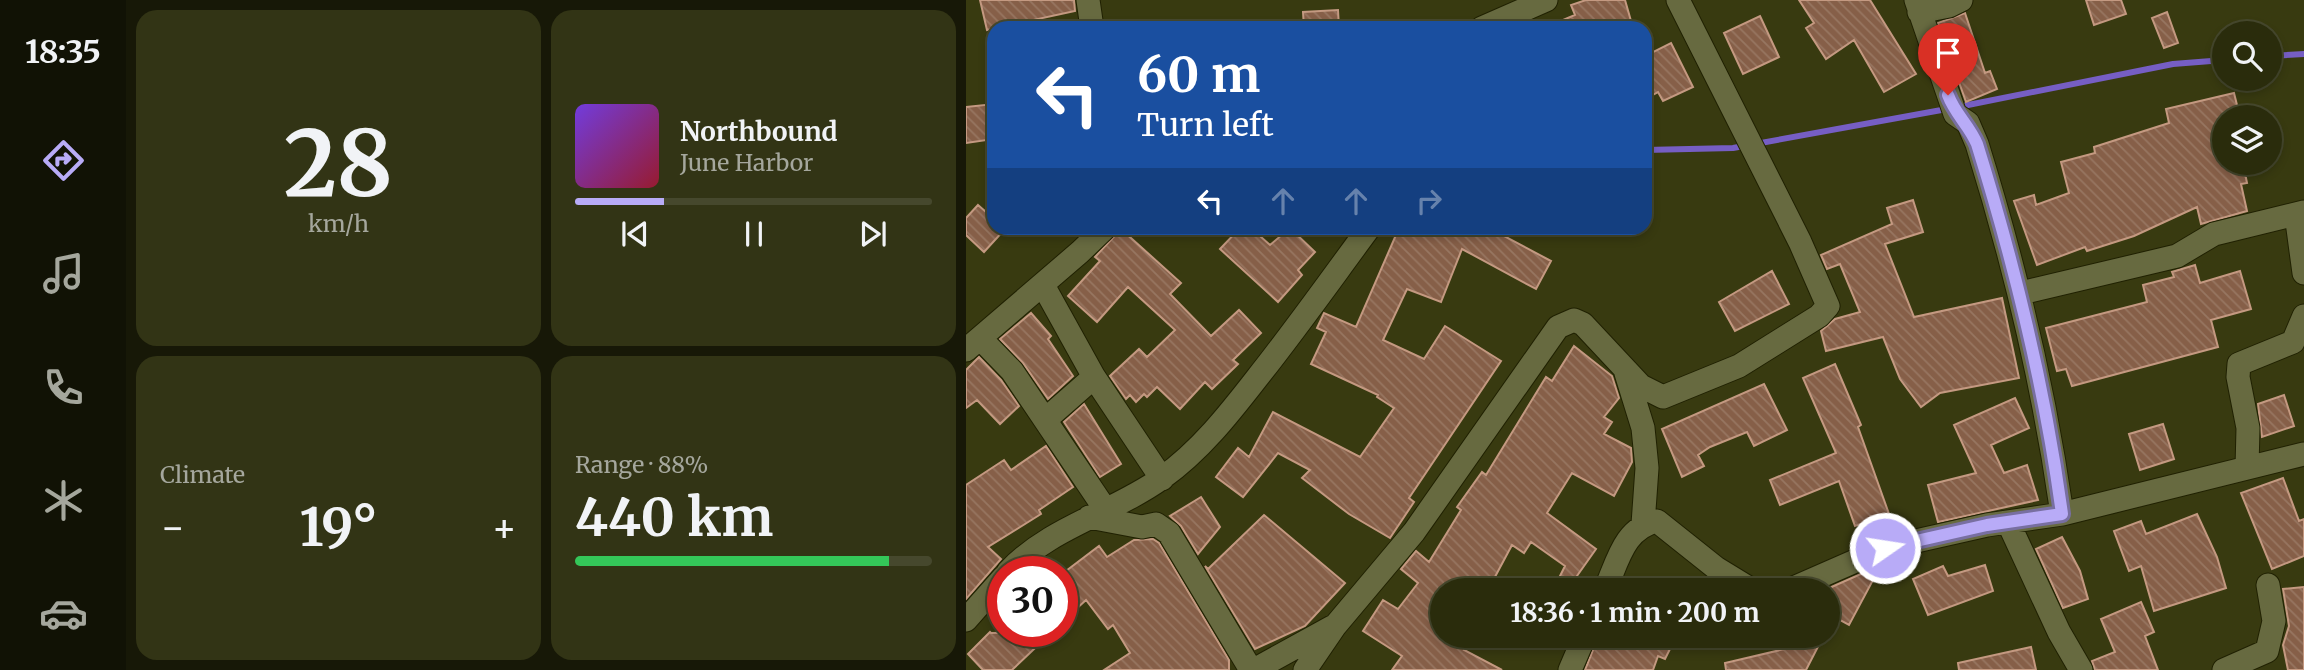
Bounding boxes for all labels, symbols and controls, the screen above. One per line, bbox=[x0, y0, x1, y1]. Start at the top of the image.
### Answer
map controls bbox=[2212, 21, 2282, 175]
button: search bbox=[2212, 21, 2282, 91]
pin bbox=[1918, 23, 1978, 95]
text: 18:35 bbox=[25, 32, 101, 72]
icon: arrive bbox=[1929, 34, 1967, 72]
text: 60 m bbox=[1137, 44, 1260, 105]
icon: left bbox=[1022, 49, 1113, 140]
text: Turn left bbox=[1137, 105, 1274, 145]
button: layers bbox=[2212, 105, 2282, 175]
text: 28 bbox=[284, 106, 393, 221]
text: Northbound bbox=[680, 115, 838, 148]
icon: directions bbox=[39, 136, 88, 185]
text: June Harbor bbox=[680, 148, 813, 177]
icon: left bbox=[1191, 182, 1229, 220]
icon: ahead bbox=[1264, 182, 1302, 220]
icon: ahead bbox=[1337, 182, 1375, 220]
icon: right bbox=[1410, 182, 1448, 220]
text: km/h bbox=[308, 209, 369, 238]
icon: previous bbox=[616, 215, 654, 253]
icon: pause bbox=[735, 215, 773, 253]
icon: next bbox=[854, 215, 892, 253]
icon: music bbox=[39, 249, 88, 298]
icon: phone bbox=[39, 363, 88, 412]
text: Range · 88% bbox=[575, 450, 708, 479]
text: Climate bbox=[160, 460, 245, 489]
icon: climate bbox=[39, 476, 88, 525]
text: 440 km bbox=[575, 485, 773, 550]
text: 19° bbox=[300, 495, 378, 560]
text: − bbox=[160, 504, 185, 551]
text: + bbox=[492, 504, 517, 551]
position arrow bbox=[1848, 511, 1922, 585]
speed limit sign: 30 bbox=[987, 556, 1078, 647]
icon: car bbox=[39, 589, 88, 638]
text: 18:36 · 1 min · 200 m bbox=[1510, 596, 1760, 629]

